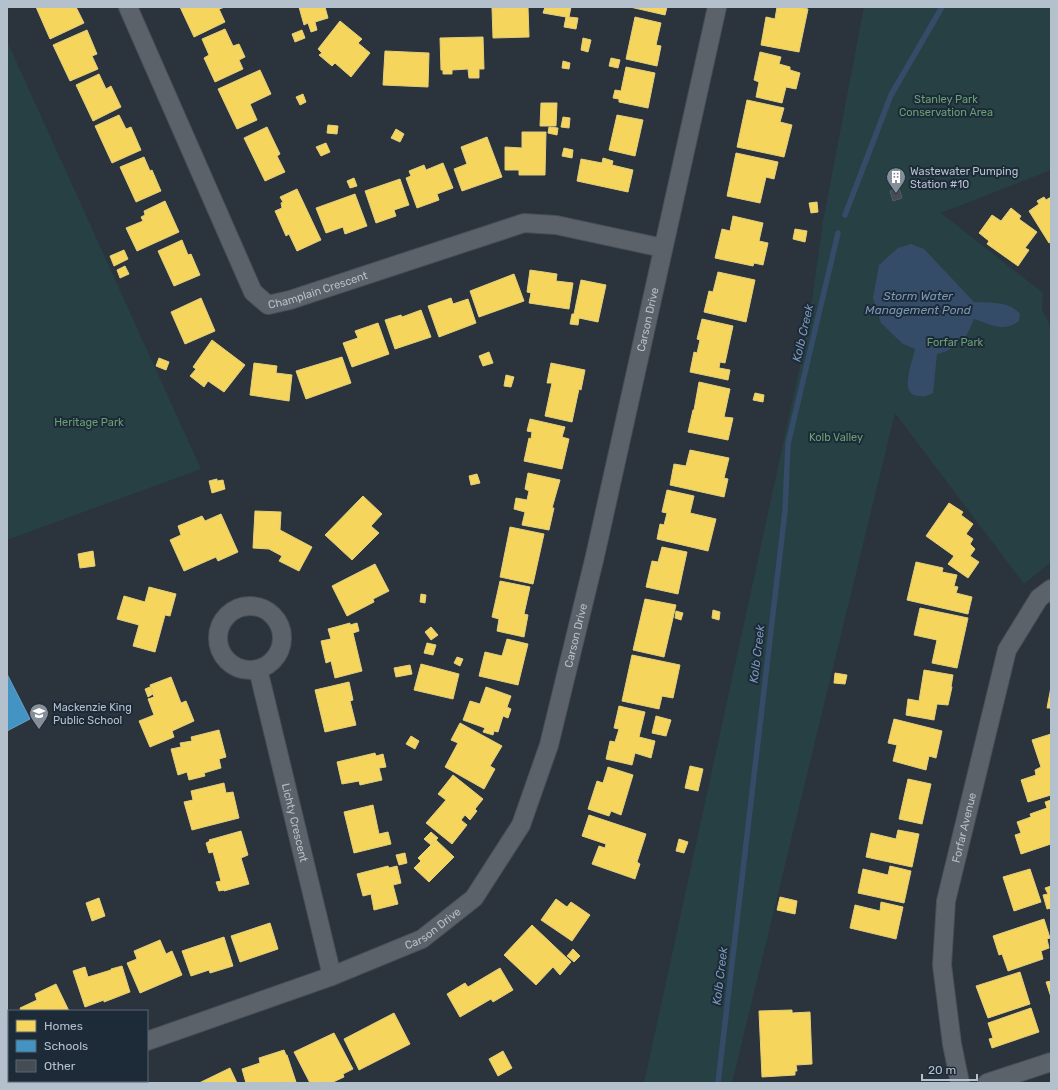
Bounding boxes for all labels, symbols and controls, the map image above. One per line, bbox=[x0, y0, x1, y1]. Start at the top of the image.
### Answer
park label: Stanley Park Conservation Area bbox=[899, 93, 993, 119]
place label: Wastewater Pumping Station #10 bbox=[910, 165, 1018, 191]
building icon: Wastewater Pumping Station #10 bbox=[885, 166, 907, 194]
street label: Champlain Crescent bbox=[267, 269, 370, 312]
street label: Carson Drive bbox=[635, 286, 661, 353]
water label: Storm Water Management Pond bbox=[865, 289, 972, 317]
water label: Kolb Creek bbox=[790, 302, 817, 363]
park label: Forfar Park bbox=[927, 336, 984, 349]
park label: Heritage Park bbox=[54, 416, 124, 429]
park label: Kolb Valley bbox=[809, 431, 863, 444]
street label: Carson Drive bbox=[562, 602, 590, 669]
water label: Kolb Creek bbox=[746, 623, 768, 684]
place label: Mackenzie King Public School bbox=[53, 701, 132, 727]
school or university icon: Mackenzie King Public School bbox=[28, 702, 50, 730]
street label: Lichty Crescent bbox=[279, 782, 310, 864]
street label: Forfar Avenue bbox=[949, 791, 979, 864]
street label: Carson Drive bbox=[403, 905, 463, 952]
water label: Kolb Creek bbox=[709, 945, 731, 1006]
legend bbox=[8, 1010, 148, 1082]
text: Homes bbox=[44, 1019, 83, 1033]
text: Schools bbox=[44, 1039, 88, 1053]
scale bar bbox=[922, 1056, 977, 1082]
text: Other bbox=[44, 1059, 76, 1073]
text: 20 m bbox=[928, 1063, 956, 1077]

